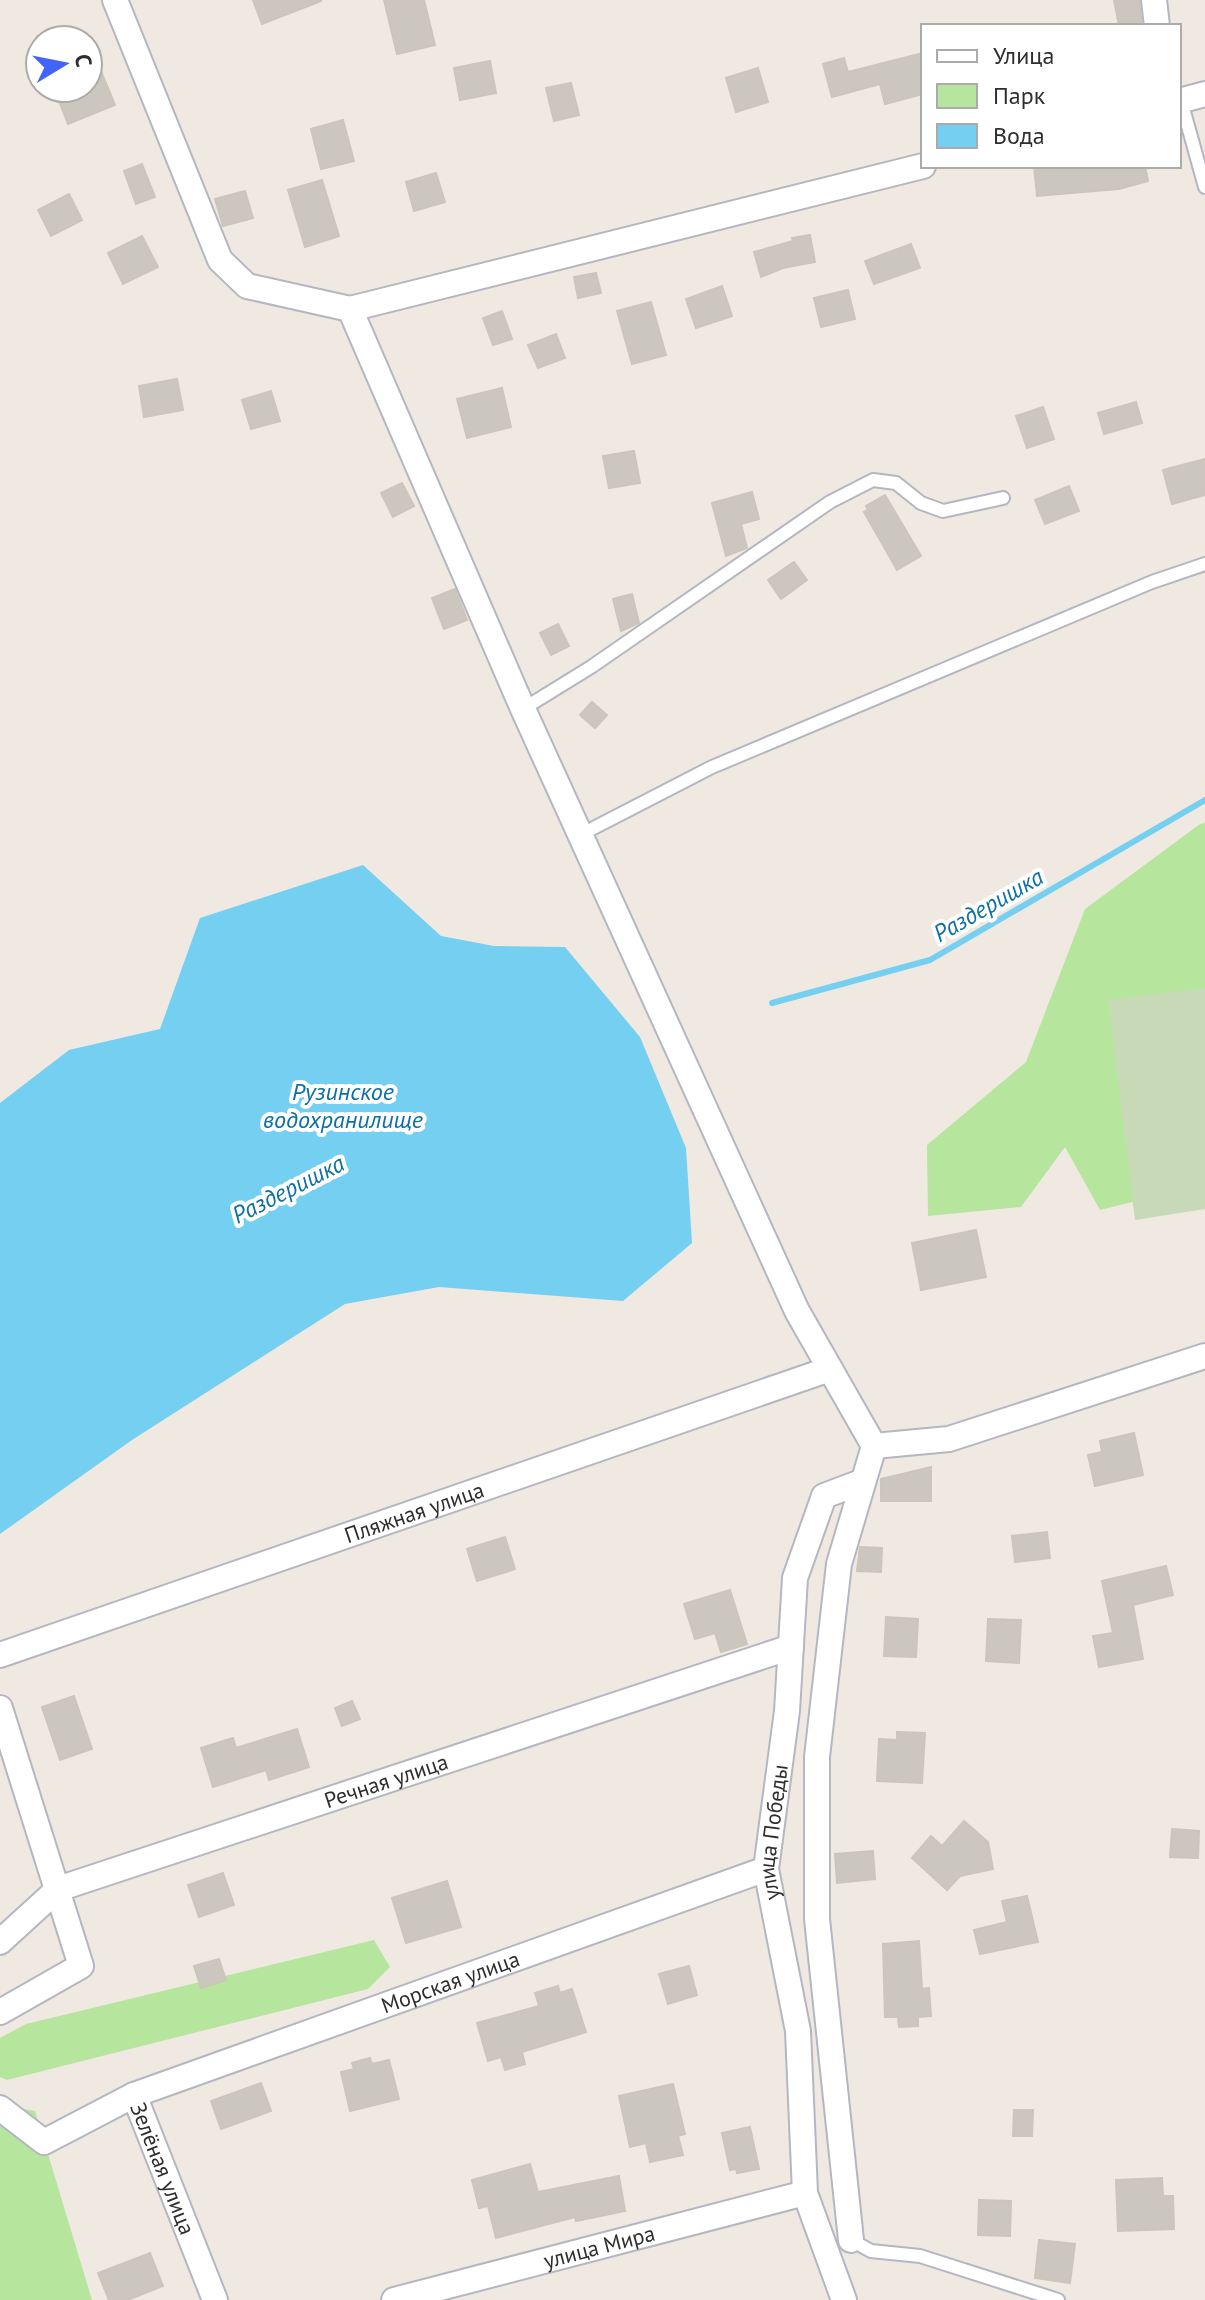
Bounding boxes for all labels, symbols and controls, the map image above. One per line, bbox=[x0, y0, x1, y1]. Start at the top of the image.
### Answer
north arrow bbox=[24, 24, 104, 104]
legend bbox=[921, 24, 1181, 168]
text: Улица bbox=[993, 40, 1054, 71]
text: С bbox=[69, 52, 99, 69]
text: Парк bbox=[993, 80, 1046, 111]
text: Вода bbox=[993, 120, 1045, 151]
water label: Раздеришка bbox=[927, 861, 1049, 949]
water label: Рузинское водохранилище bbox=[263, 1076, 423, 1135]
water label: Раздеришка bbox=[227, 1147, 350, 1231]
street label: Пляжная улица bbox=[341, 1475, 488, 1549]
street label: Речная улица bbox=[321, 1747, 451, 1814]
street label: улица Победы bbox=[752, 1763, 794, 1903]
street label: Морская улица bbox=[377, 1944, 523, 2019]
street label: Зелёная улица bbox=[124, 2098, 202, 2239]
street label: улица Мира bbox=[540, 2219, 658, 2275]

